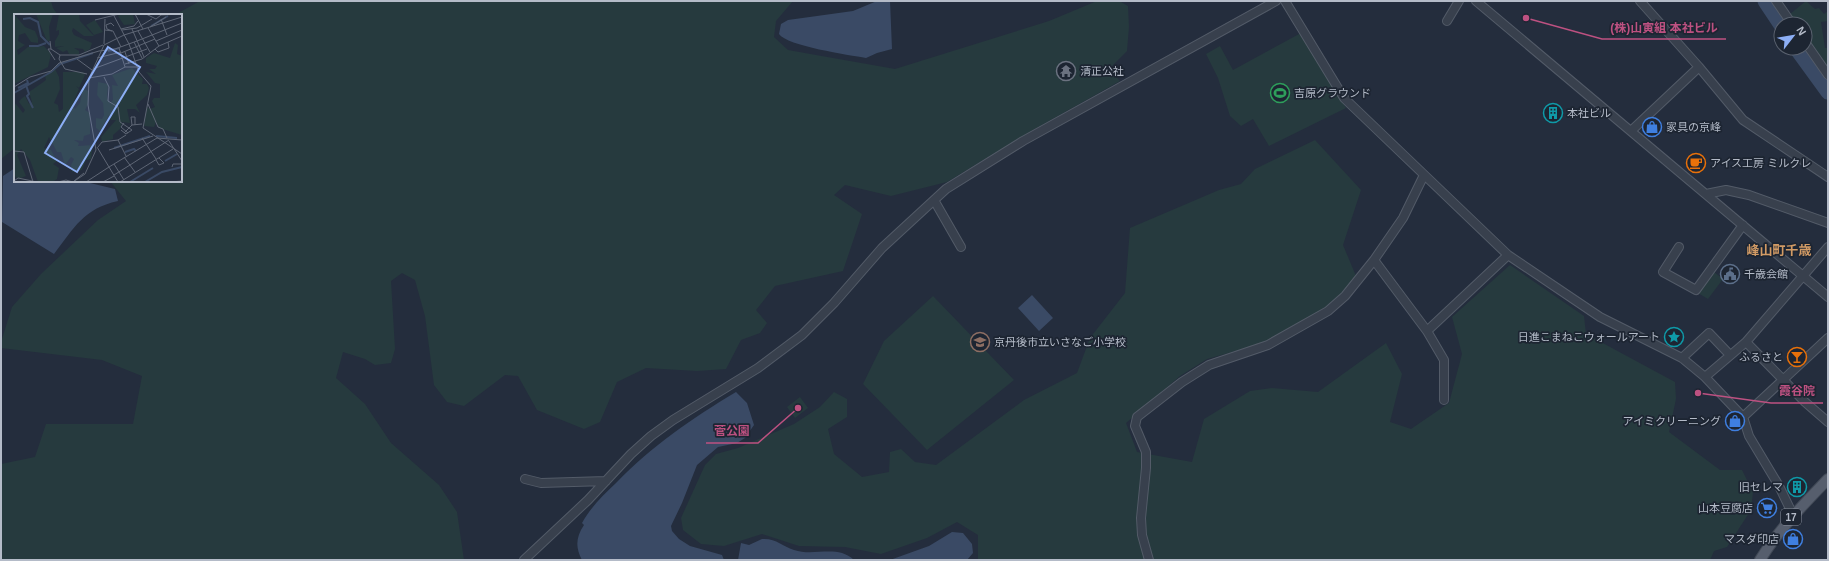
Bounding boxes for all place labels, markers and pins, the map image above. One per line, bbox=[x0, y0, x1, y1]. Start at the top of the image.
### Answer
callout: (株)山寅組 本社ビル bbox=[1602, 15, 1726, 39]
temple icon: 清正公社 bbox=[1055, 60, 1077, 82]
place label: 清正公社 bbox=[1080, 65, 1124, 77]
sports icon: 吉原グラウンド bbox=[1269, 82, 1291, 104]
place label: 吉原グラウンド bbox=[1294, 87, 1371, 99]
building icon: 本社ビル bbox=[1542, 102, 1564, 124]
place label: 本社ビル bbox=[1567, 107, 1611, 119]
shop icon: 家具の京峰 bbox=[1641, 116, 1663, 138]
place label: 家具の京峰 bbox=[1666, 121, 1721, 133]
cafe icon: アイス工房 ミルクレ bbox=[1685, 152, 1707, 174]
place label: アイス工房 ミルクレ bbox=[1710, 157, 1811, 169]
public building icon: 千歳会館 bbox=[1719, 263, 1741, 285]
place label: 千歳会館 bbox=[1744, 268, 1788, 280]
place icon: 日進こまねこウォールアート bbox=[1663, 326, 1685, 348]
school or university icon: 京丹後市立いさなご小学校 bbox=[969, 331, 991, 353]
place label: 日進こまねこウォールアート bbox=[1518, 331, 1660, 343]
place label: 京丹後市立いさなご小学校 bbox=[994, 336, 1126, 348]
bar icon: ふるさと bbox=[1786, 346, 1808, 368]
place label: ふるさと bbox=[1739, 351, 1783, 363]
callout: 霞谷院 bbox=[1771, 379, 1823, 403]
shop icon: アイミクリーニング bbox=[1724, 410, 1746, 432]
place label: アイミクリーニング bbox=[1623, 415, 1721, 427]
callout: 菅公園 bbox=[706, 419, 758, 443]
building icon: 旧セレマ bbox=[1786, 476, 1808, 498]
place label: 旧セレマ bbox=[1739, 481, 1783, 493]
supermarket icon: 山本豆腐店 bbox=[1756, 497, 1778, 519]
place label: 山本豆腐店 bbox=[1698, 502, 1753, 514]
shop icon: マスダ印店 bbox=[1782, 528, 1804, 550]
place label: マスダ印店 bbox=[1724, 533, 1779, 545]

